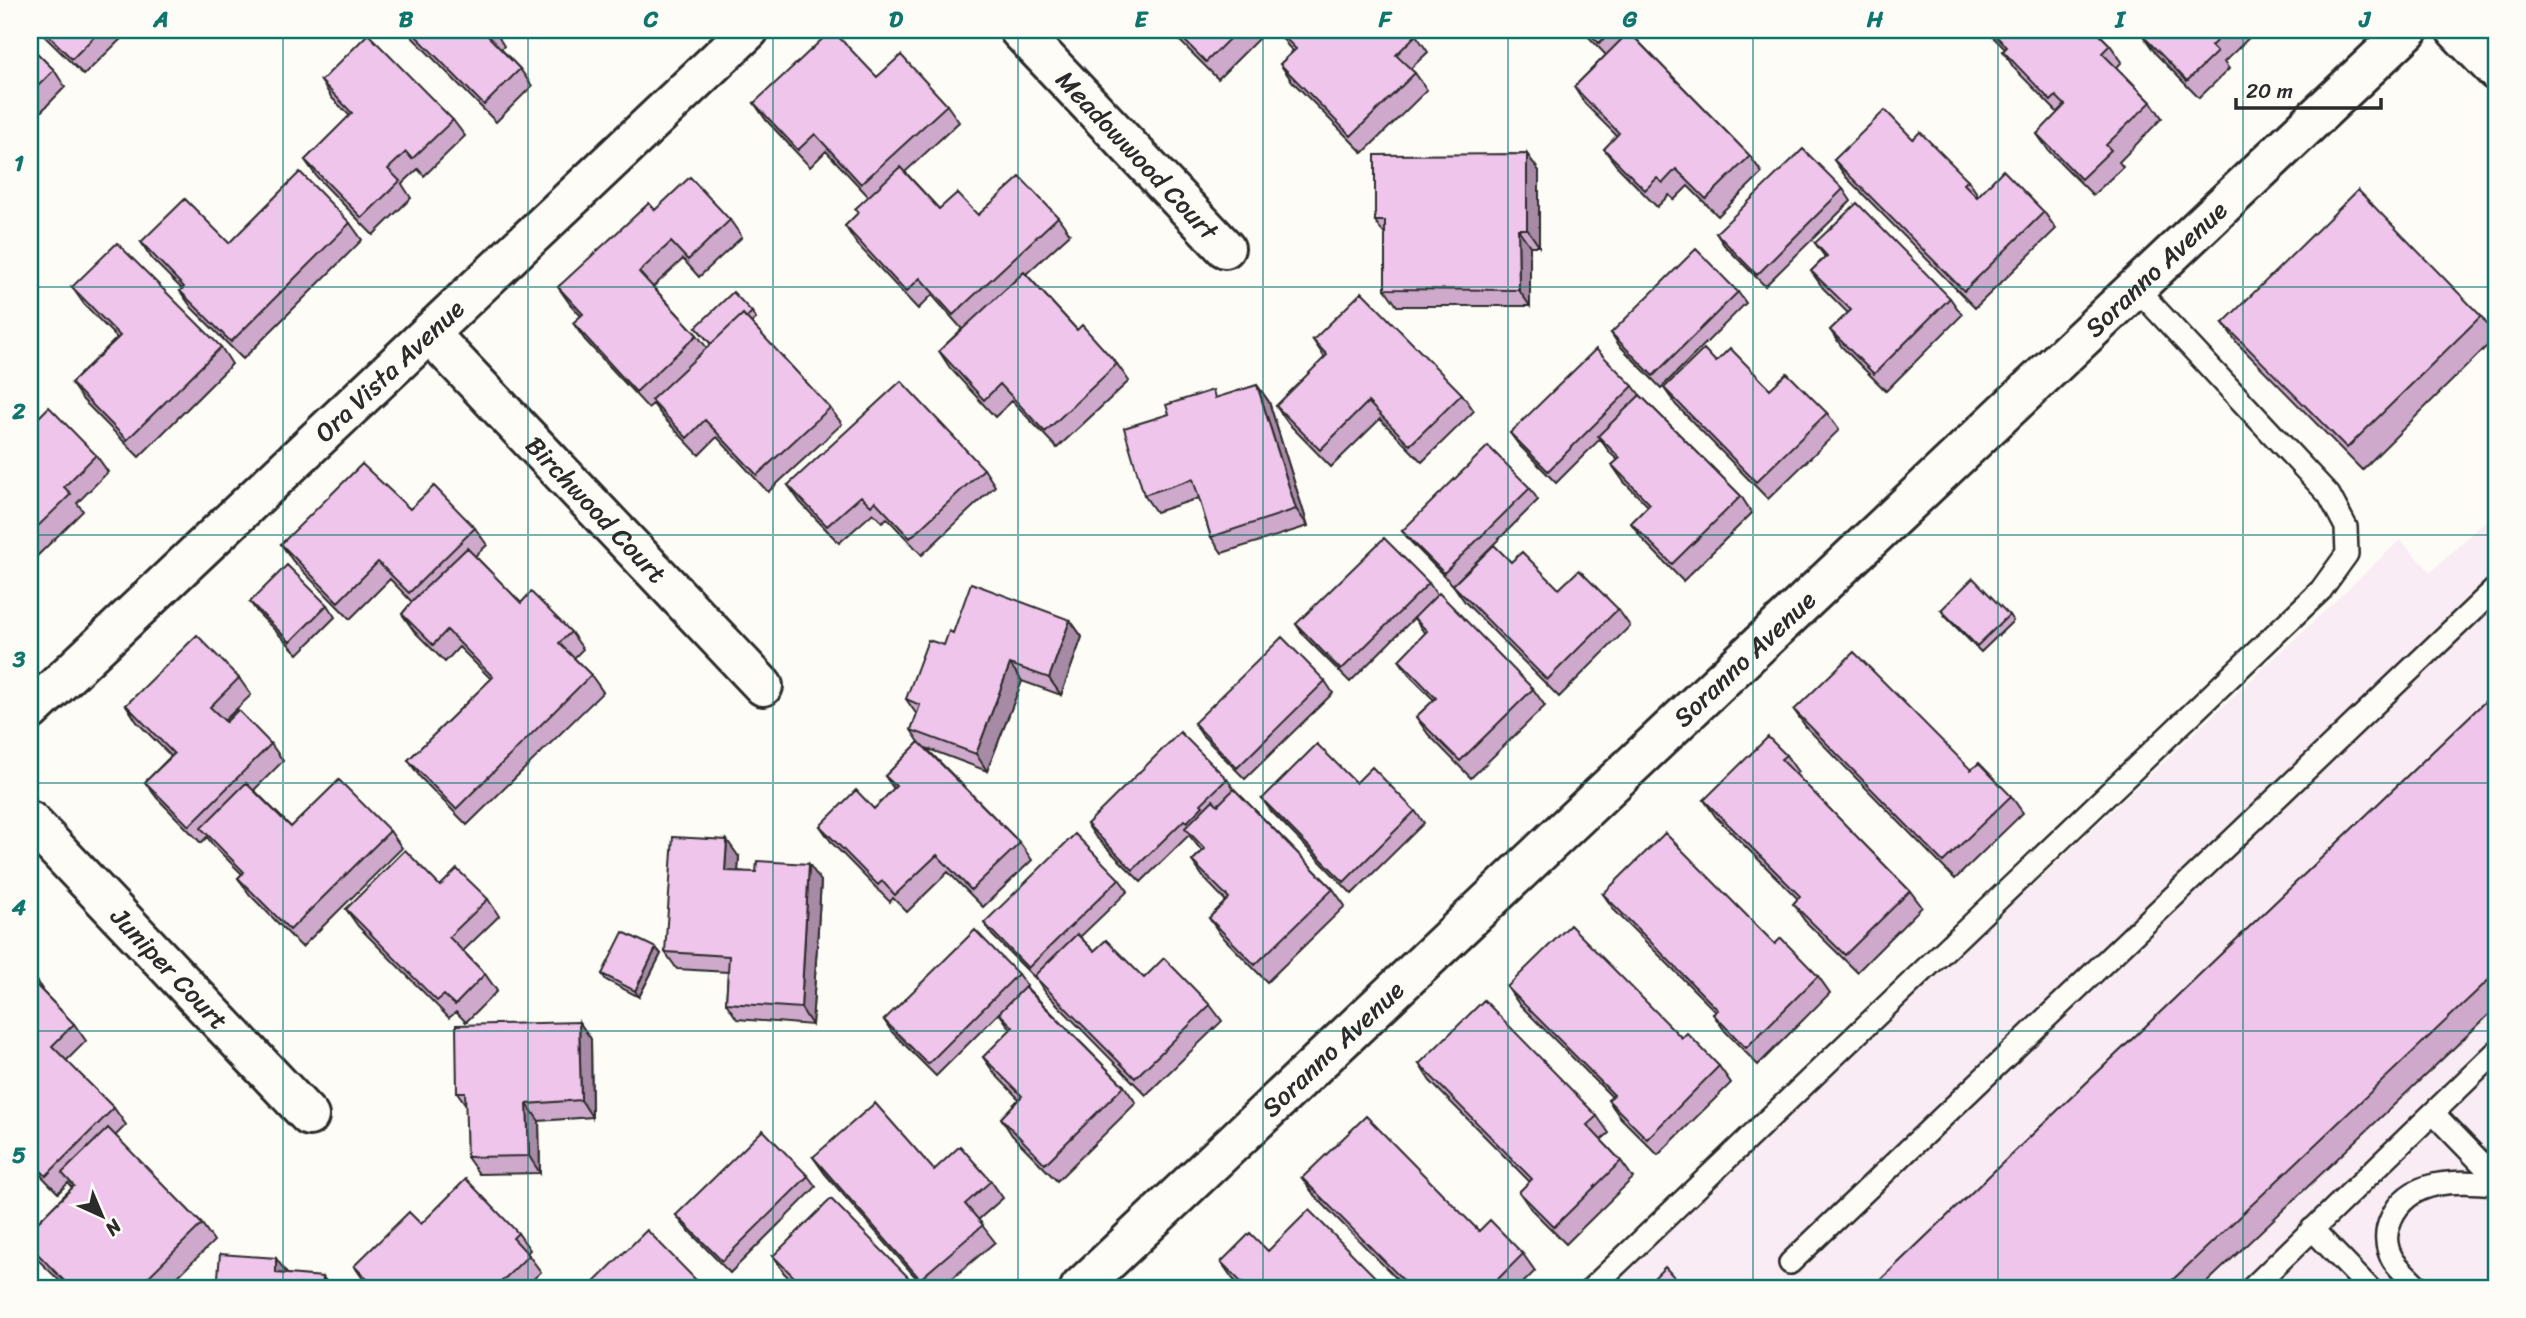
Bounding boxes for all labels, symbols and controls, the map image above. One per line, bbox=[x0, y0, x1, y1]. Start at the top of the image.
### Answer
text: A bbox=[152, 0, 169, 40]
text: B bbox=[399, 0, 414, 40]
text: C bbox=[643, 0, 659, 40]
text: D bbox=[889, 0, 904, 40]
text: E bbox=[1135, 0, 1150, 40]
text: F bbox=[1378, 0, 1393, 40]
text: G bbox=[1622, 0, 1638, 40]
text: H bbox=[1866, 0, 1884, 40]
text: I bbox=[2114, 0, 2126, 40]
text: J bbox=[2358, 0, 2372, 40]
street label: Meadowwood Court bbox=[1044, 59, 1231, 252]
scale bar bbox=[2236, 66, 2381, 110]
text: 20 m bbox=[2246, 72, 2293, 110]
text: 1 bbox=[14, 143, 24, 184]
street label: Soranno Avenue bbox=[2073, 188, 2239, 349]
street label: Ora Vista Avenue bbox=[303, 287, 476, 454]
text: 2 bbox=[11, 391, 26, 432]
street label: Birchwood Court bbox=[514, 424, 678, 595]
street label: Soranno Avenue bbox=[1662, 578, 1827, 739]
text: 3 bbox=[12, 639, 26, 680]
text: 4 bbox=[11, 887, 27, 928]
street label: Juniper Court bbox=[98, 895, 240, 1041]
street label: Soranno Avenue bbox=[1250, 968, 1416, 1129]
text: 5 bbox=[12, 1135, 26, 1176]
north arrow bbox=[66, 1182, 136, 1252]
text: N bbox=[97, 1211, 130, 1245]

